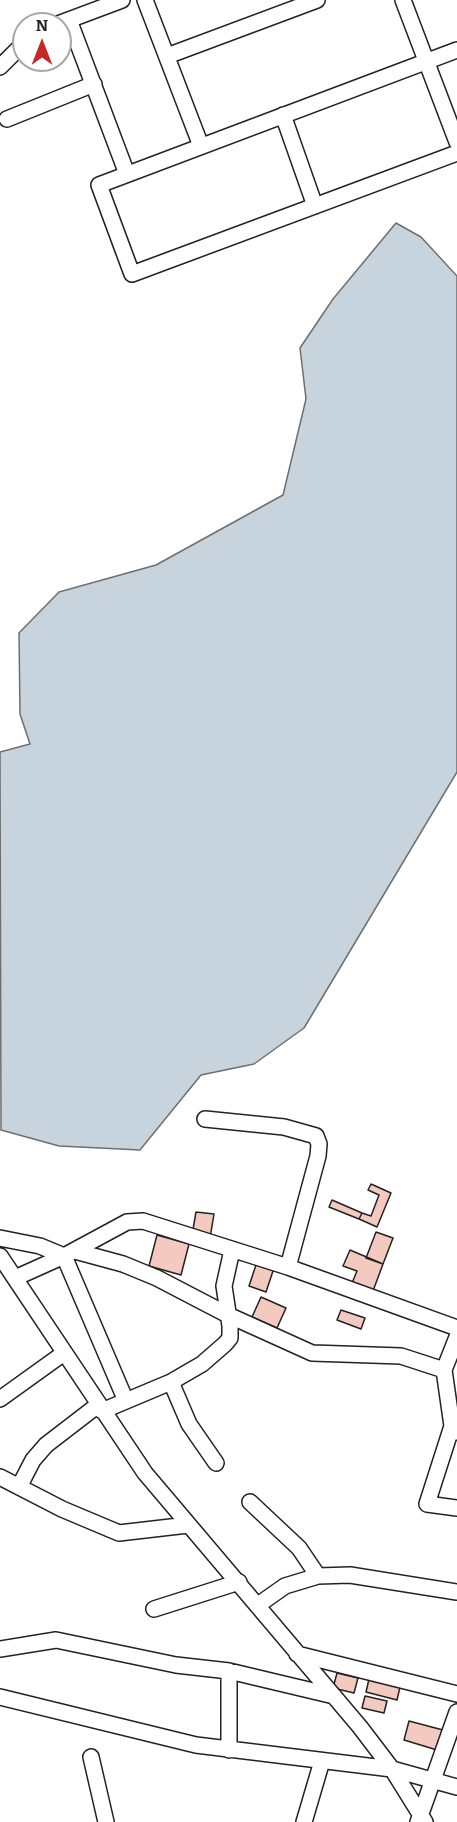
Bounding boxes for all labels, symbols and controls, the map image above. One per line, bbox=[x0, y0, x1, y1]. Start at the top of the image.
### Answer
north arrow bbox=[12, 12, 72, 72]
text: N bbox=[36, 16, 48, 35]

